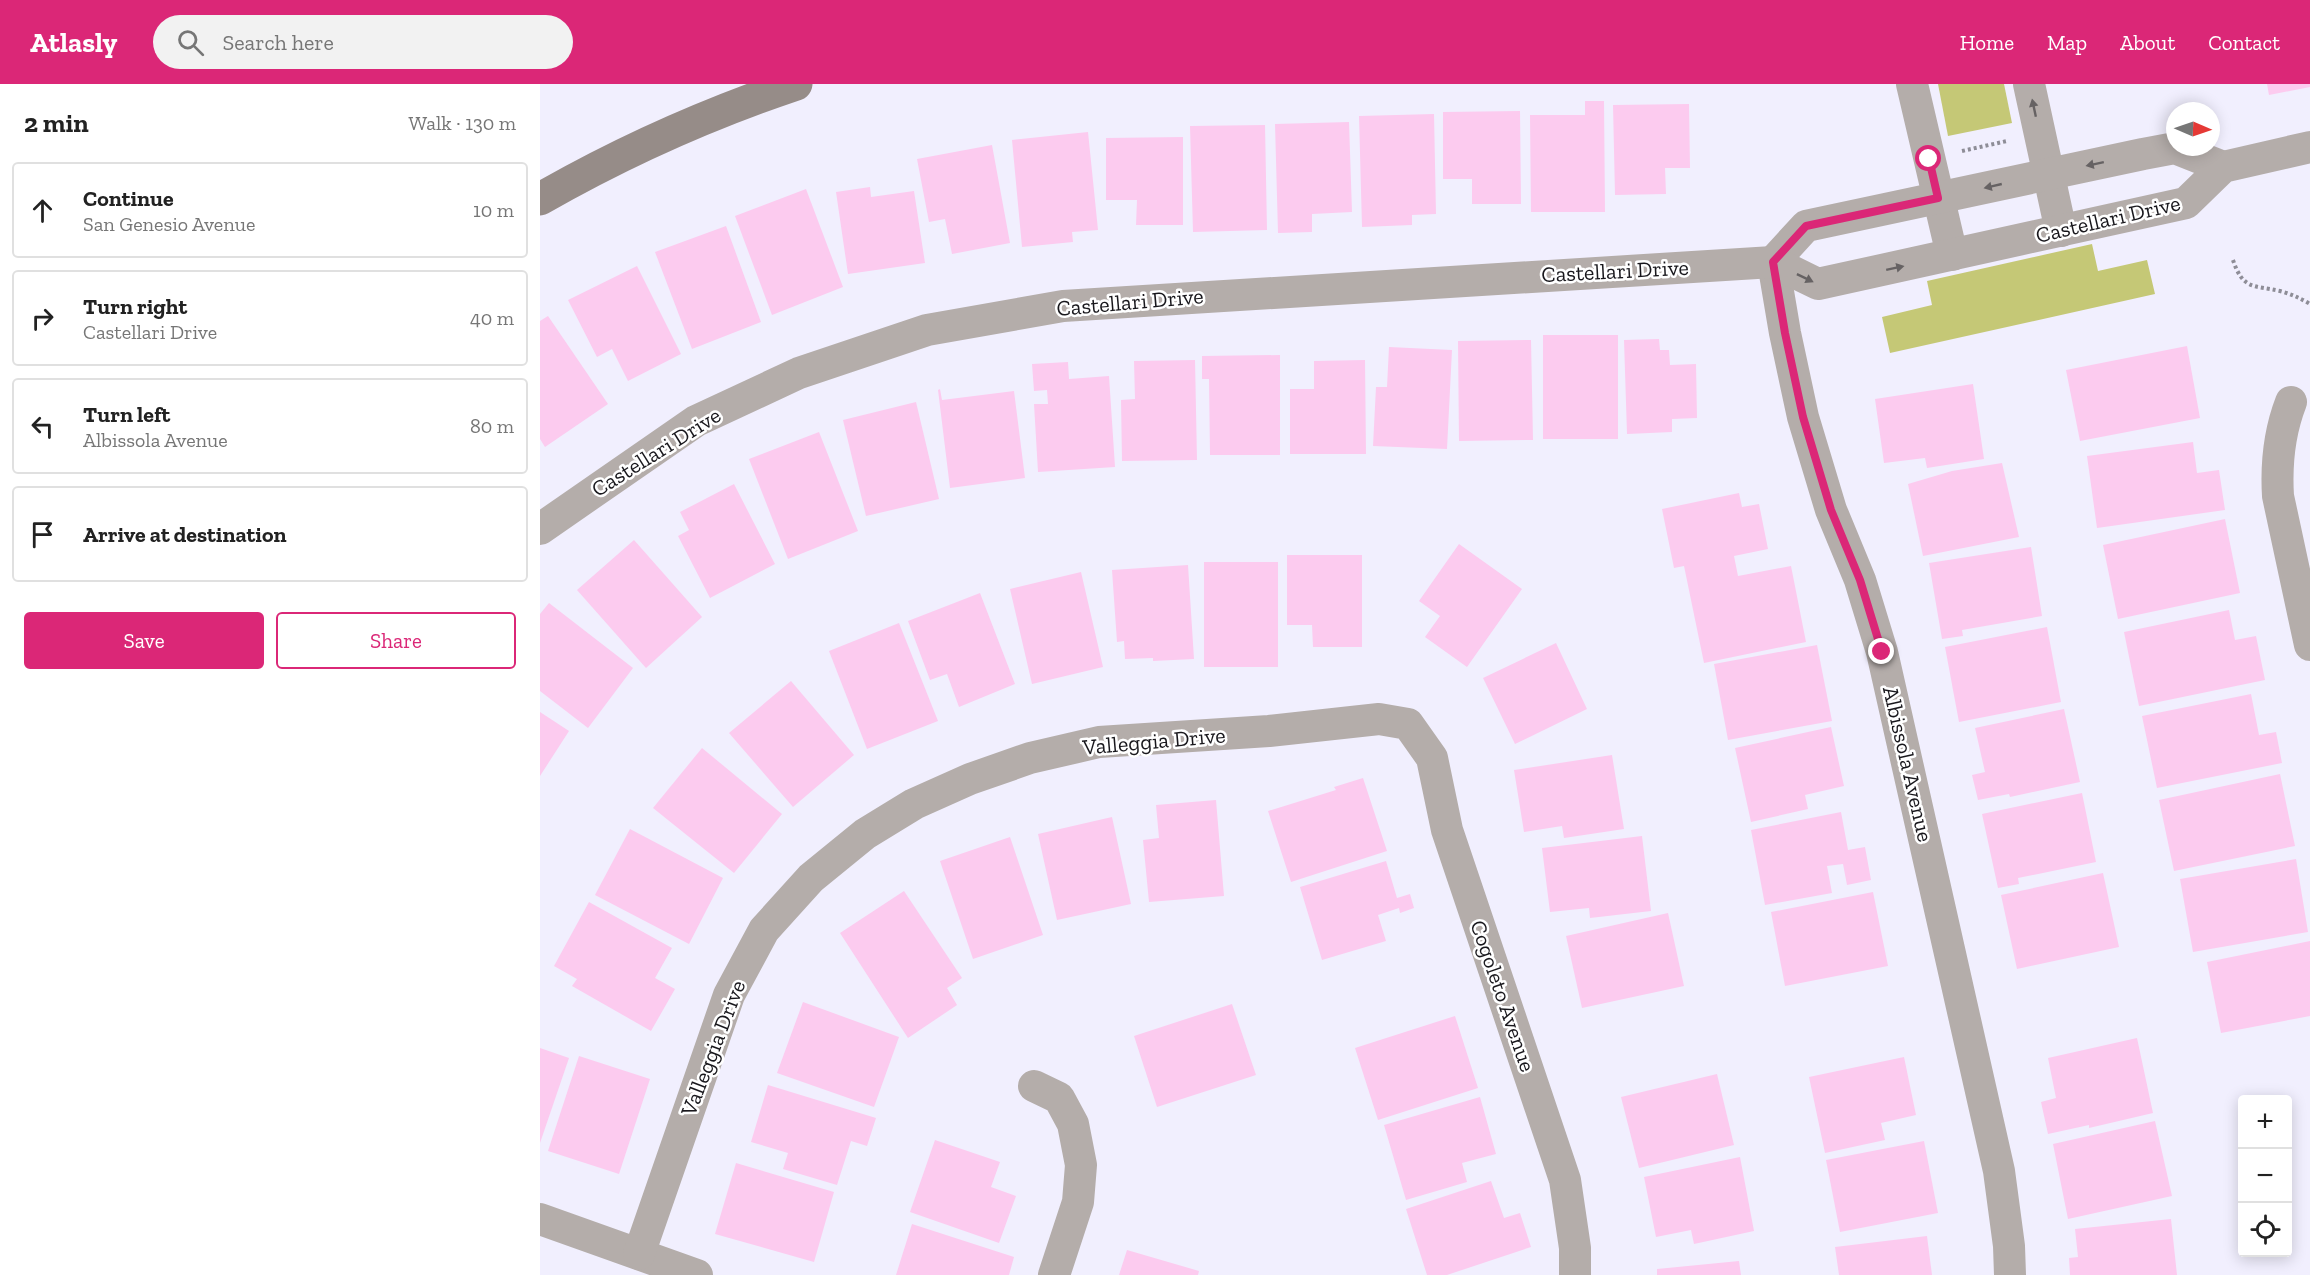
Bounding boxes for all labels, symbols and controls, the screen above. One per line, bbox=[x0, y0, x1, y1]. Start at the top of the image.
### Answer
search box bbox=[153, 15, 573, 69]
text: Atlasly bbox=[30, 26, 117, 59]
icon: search bbox=[174, 26, 207, 59]
text: Search here bbox=[222, 29, 334, 56]
text: Home bbox=[1960, 30, 2014, 55]
text: Map bbox=[2047, 30, 2087, 55]
text: About bbox=[2120, 30, 2175, 55]
text: Contact bbox=[2208, 30, 2280, 55]
one-way arrow bbox=[2029, 99, 2039, 118]
north arrow bbox=[2166, 102, 2220, 156]
text: 2 min bbox=[24, 107, 89, 139]
text: Walk · 130 m bbox=[409, 111, 516, 135]
route start bbox=[1915, 145, 1941, 171]
one-way arrow bbox=[2086, 160, 2105, 169]
one-way arrow bbox=[1984, 182, 2003, 191]
text: Continue bbox=[83, 185, 174, 212]
street label: Castellari Drive bbox=[2033, 189, 2183, 249]
icon: ahead bbox=[26, 194, 59, 227]
text: 10 m bbox=[473, 198, 514, 222]
text: San Genesio Avenue bbox=[83, 212, 255, 236]
street label: Castellari Drive bbox=[1541, 254, 1689, 288]
one-way arrow bbox=[1886, 262, 1905, 272]
one-way arrow bbox=[1796, 272, 1814, 282]
street label: Castellari Drive bbox=[1055, 282, 1205, 322]
text: Turn right bbox=[83, 293, 187, 320]
icon: right bbox=[26, 302, 59, 335]
text: 40 m bbox=[470, 306, 514, 330]
text: Castellari Drive bbox=[83, 320, 217, 344]
text: Turn left bbox=[83, 401, 170, 428]
street label: Castellari Drive bbox=[586, 401, 726, 503]
icon: left bbox=[26, 410, 59, 443]
text: 80 m bbox=[470, 414, 514, 438]
text: Albissola Avenue bbox=[83, 428, 228, 452]
icon: arrive bbox=[26, 518, 59, 551]
text: Arrive at destination bbox=[83, 521, 286, 548]
button: Save bbox=[24, 612, 264, 669]
button: Share bbox=[276, 612, 516, 669]
route end bbox=[1868, 638, 1894, 664]
street label: Albissola Avenue bbox=[1877, 683, 1939, 845]
street label: Valleggia Drive bbox=[1080, 721, 1227, 761]
street label: Cogoleto Avenue bbox=[1464, 917, 1542, 1075]
street label: Valleggia Drive bbox=[674, 976, 751, 1121]
map controls bbox=[2238, 1095, 2292, 1257]
button: + bbox=[2238, 1095, 2292, 1149]
button: − bbox=[2238, 1149, 2292, 1203]
button: locate bbox=[2238, 1203, 2292, 1257]

